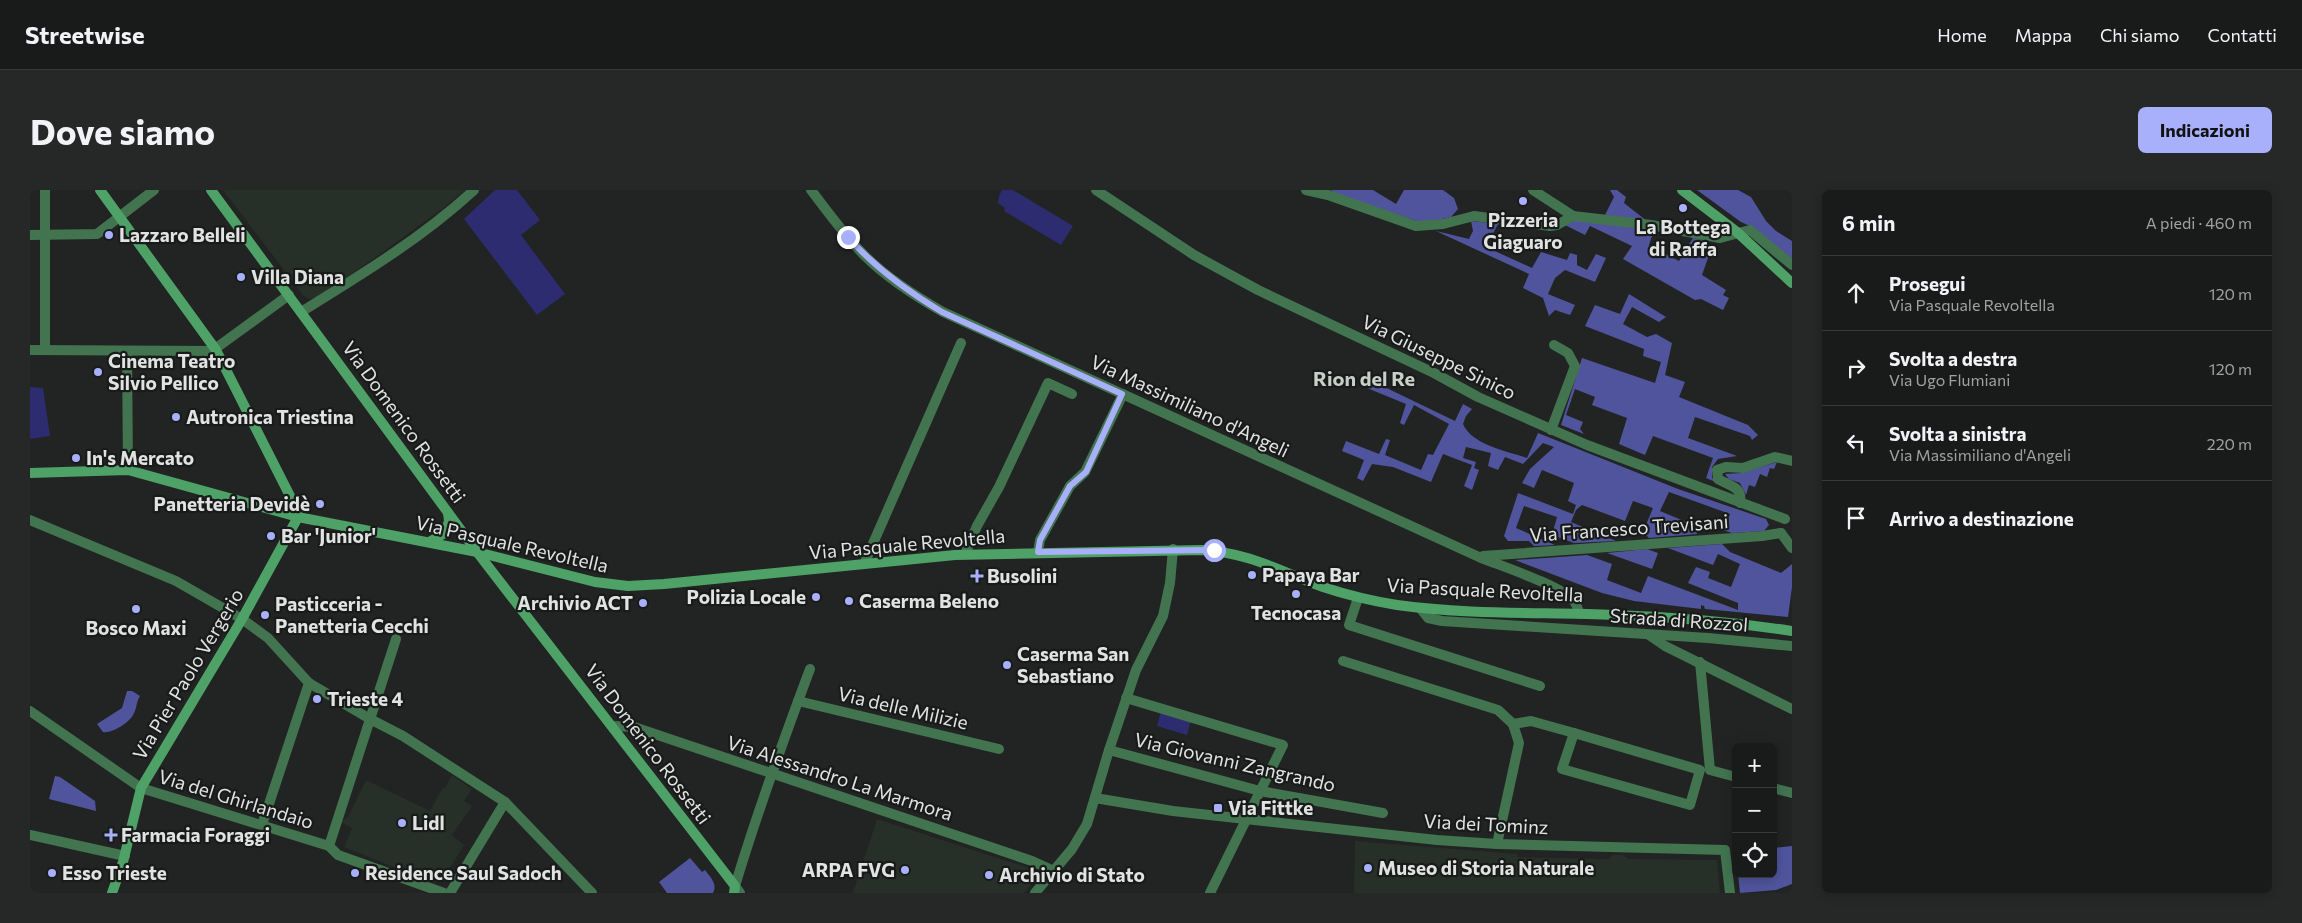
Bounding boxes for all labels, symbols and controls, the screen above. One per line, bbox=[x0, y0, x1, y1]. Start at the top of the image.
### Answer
text: Streetwise bbox=[25, 20, 145, 49]
text: Home bbox=[1937, 24, 1987, 46]
text: Mappa bbox=[2015, 24, 2072, 46]
text: Chi siamo bbox=[2100, 24, 2179, 46]
text: Contatti bbox=[2207, 24, 2277, 46]
button: Indicazioni bbox=[2138, 107, 2272, 153]
text: Dove siamo bbox=[30, 109, 215, 152]
marker: Pizzeria Giaguaro bbox=[1517, 195, 1529, 207]
marker: La Bottega di Raffa bbox=[1677, 202, 1689, 214]
place label: Pizzeria Giaguaro bbox=[1483, 208, 1563, 253]
text: 6 min bbox=[1842, 210, 1895, 235]
text: A piedi · 460 m bbox=[2146, 213, 2252, 232]
place label: La Bottega di Raffa bbox=[1636, 215, 1730, 260]
place label: Lazzaro Belleli bbox=[119, 223, 246, 246]
route end bbox=[837, 226, 860, 249]
marker: Lazzaro Belleli bbox=[103, 229, 115, 241]
place label: Villa Diana bbox=[251, 265, 344, 288]
marker: Villa Diana bbox=[235, 271, 247, 283]
text: Prosegui bbox=[1889, 272, 1966, 295]
icon: ahead bbox=[1842, 279, 1870, 307]
text: 120 m bbox=[2209, 284, 2252, 303]
text: Via Pasquale Revoltella bbox=[1889, 295, 2055, 314]
street label: Via Giuseppe Sinico bbox=[1359, 309, 1520, 404]
street label: Via Domenico Rossetti bbox=[338, 336, 471, 507]
text: Svolta a destra bbox=[1889, 347, 2017, 370]
place label: Cinema Teatro Silvio Pellico bbox=[108, 349, 235, 394]
street label: Via Massimiliano d'Angeli bbox=[1087, 349, 1293, 462]
icon: right bbox=[1842, 354, 1870, 382]
text: 120 m bbox=[2209, 359, 2252, 378]
marker: Cinema Teatro Silvio Pellico bbox=[92, 366, 104, 378]
district label: Rion del Re bbox=[1313, 366, 1415, 390]
text: Via Ugo Flumiani bbox=[1889, 370, 2010, 389]
place label: Autronica Triestina bbox=[186, 405, 354, 428]
marker: Autronica Triestina bbox=[170, 411, 182, 423]
text: Svolta a sinistra bbox=[1889, 422, 2027, 445]
icon: left bbox=[1842, 429, 1870, 457]
text: 220 m bbox=[2207, 434, 2252, 453]
text: Via Massimiliano d'Angeli bbox=[1889, 445, 2071, 464]
place label: In's Mercato bbox=[86, 446, 194, 469]
marker: In's Mercato bbox=[70, 452, 82, 464]
place label: Panetteria Devidè bbox=[154, 492, 310, 515]
marker: Panetteria Devidè bbox=[314, 498, 326, 510]
icon: arrive bbox=[1842, 504, 1870, 532]
text: Arrivo a destinazione bbox=[1889, 507, 2074, 530]
street label: Via Francesco Trevisani bbox=[1529, 509, 1729, 546]
street label: Via Pasquale Revoltella bbox=[414, 510, 611, 577]
street label: Via Pasquale Revoltella bbox=[808, 523, 1006, 564]
place label: Bar 'Junior' bbox=[281, 524, 376, 547]
marker: Bar 'Junior' bbox=[265, 530, 277, 542]
route start bbox=[1203, 539, 1226, 562]
place label: Papaya Bar bbox=[1262, 563, 1360, 586]
place label: Busolini bbox=[987, 564, 1057, 587]
marker: Papaya Bar bbox=[1246, 569, 1258, 581]
marker: Busolini bbox=[971, 570, 983, 582]
street label: Via Pasquale Revoltella bbox=[1386, 573, 1584, 606]
street label: Via Pier Paolo Vergerio bbox=[127, 584, 248, 764]
place label: Polizia Locale bbox=[687, 585, 806, 608]
marker: Tecnocasa bbox=[1290, 588, 1302, 600]
place label: Caserma Beleno bbox=[859, 589, 999, 612]
place label: Archivio ACT bbox=[517, 591, 633, 614]
marker: Polizia Locale bbox=[810, 591, 822, 603]
place label: Pasticceria - Panetteria Cecchi bbox=[275, 592, 429, 637]
marker: Caserma Beleno bbox=[843, 595, 855, 607]
marker: Archivio ACT bbox=[637, 597, 649, 609]
place label: Tecnocasa bbox=[1251, 601, 1341, 624]
marker: Bosco Maxi bbox=[130, 603, 142, 615]
street label: Strada di Rozzol bbox=[1609, 603, 1749, 636]
marker: Pasticceria - Panetteria Cecchi bbox=[259, 609, 271, 621]
place label: Bosco Maxi bbox=[86, 616, 187, 639]
place label: Caserma San Sebastiano bbox=[1017, 642, 1129, 687]
street label: Via Domenico Rossetti bbox=[581, 659, 716, 828]
marker: Caserma San Sebastiano bbox=[1001, 659, 1013, 671]
street label: Via delle Milizie bbox=[836, 681, 970, 734]
place label: Trieste 4 bbox=[327, 687, 404, 710]
marker: Trieste 4 bbox=[311, 693, 323, 705]
street label: Via Giovanni Zangrando bbox=[1132, 727, 1338, 796]
street label: Via Alessandro La Marmora bbox=[724, 730, 956, 825]
map controls bbox=[1732, 743, 1777, 878]
button: + bbox=[1732, 743, 1777, 788]
street label: Via del Ghirlandaio bbox=[156, 764, 317, 833]
button: − bbox=[1732, 788, 1777, 833]
place label: Via Fittke bbox=[1228, 796, 1313, 819]
marker: Via Fittke bbox=[1212, 802, 1224, 814]
street label: Via dei Tominz bbox=[1423, 809, 1549, 838]
place label: Lidl bbox=[412, 811, 445, 834]
marker: Lidl bbox=[396, 817, 408, 829]
place label: Farmacia Foraggi bbox=[121, 823, 270, 846]
marker: Farmacia Foraggi bbox=[105, 829, 117, 841]
button: locate bbox=[1732, 833, 1777, 878]
place label: Museo di Storia Naturale bbox=[1378, 856, 1594, 879]
place label: ARPA FVG bbox=[802, 858, 895, 881]
place label: Esso Trieste bbox=[62, 861, 167, 884]
place label: Residence Saul Sadoch bbox=[365, 861, 562, 884]
marker: Museo di Storia Naturale bbox=[1362, 862, 1374, 874]
place label: Archivio di Stato bbox=[999, 863, 1145, 886]
marker: ARPA FVG bbox=[899, 864, 911, 876]
marker: Esso Trieste bbox=[46, 867, 58, 879]
marker: Residence Saul Sadoch bbox=[349, 867, 361, 879]
marker: Archivio di Stato bbox=[983, 869, 995, 881]

